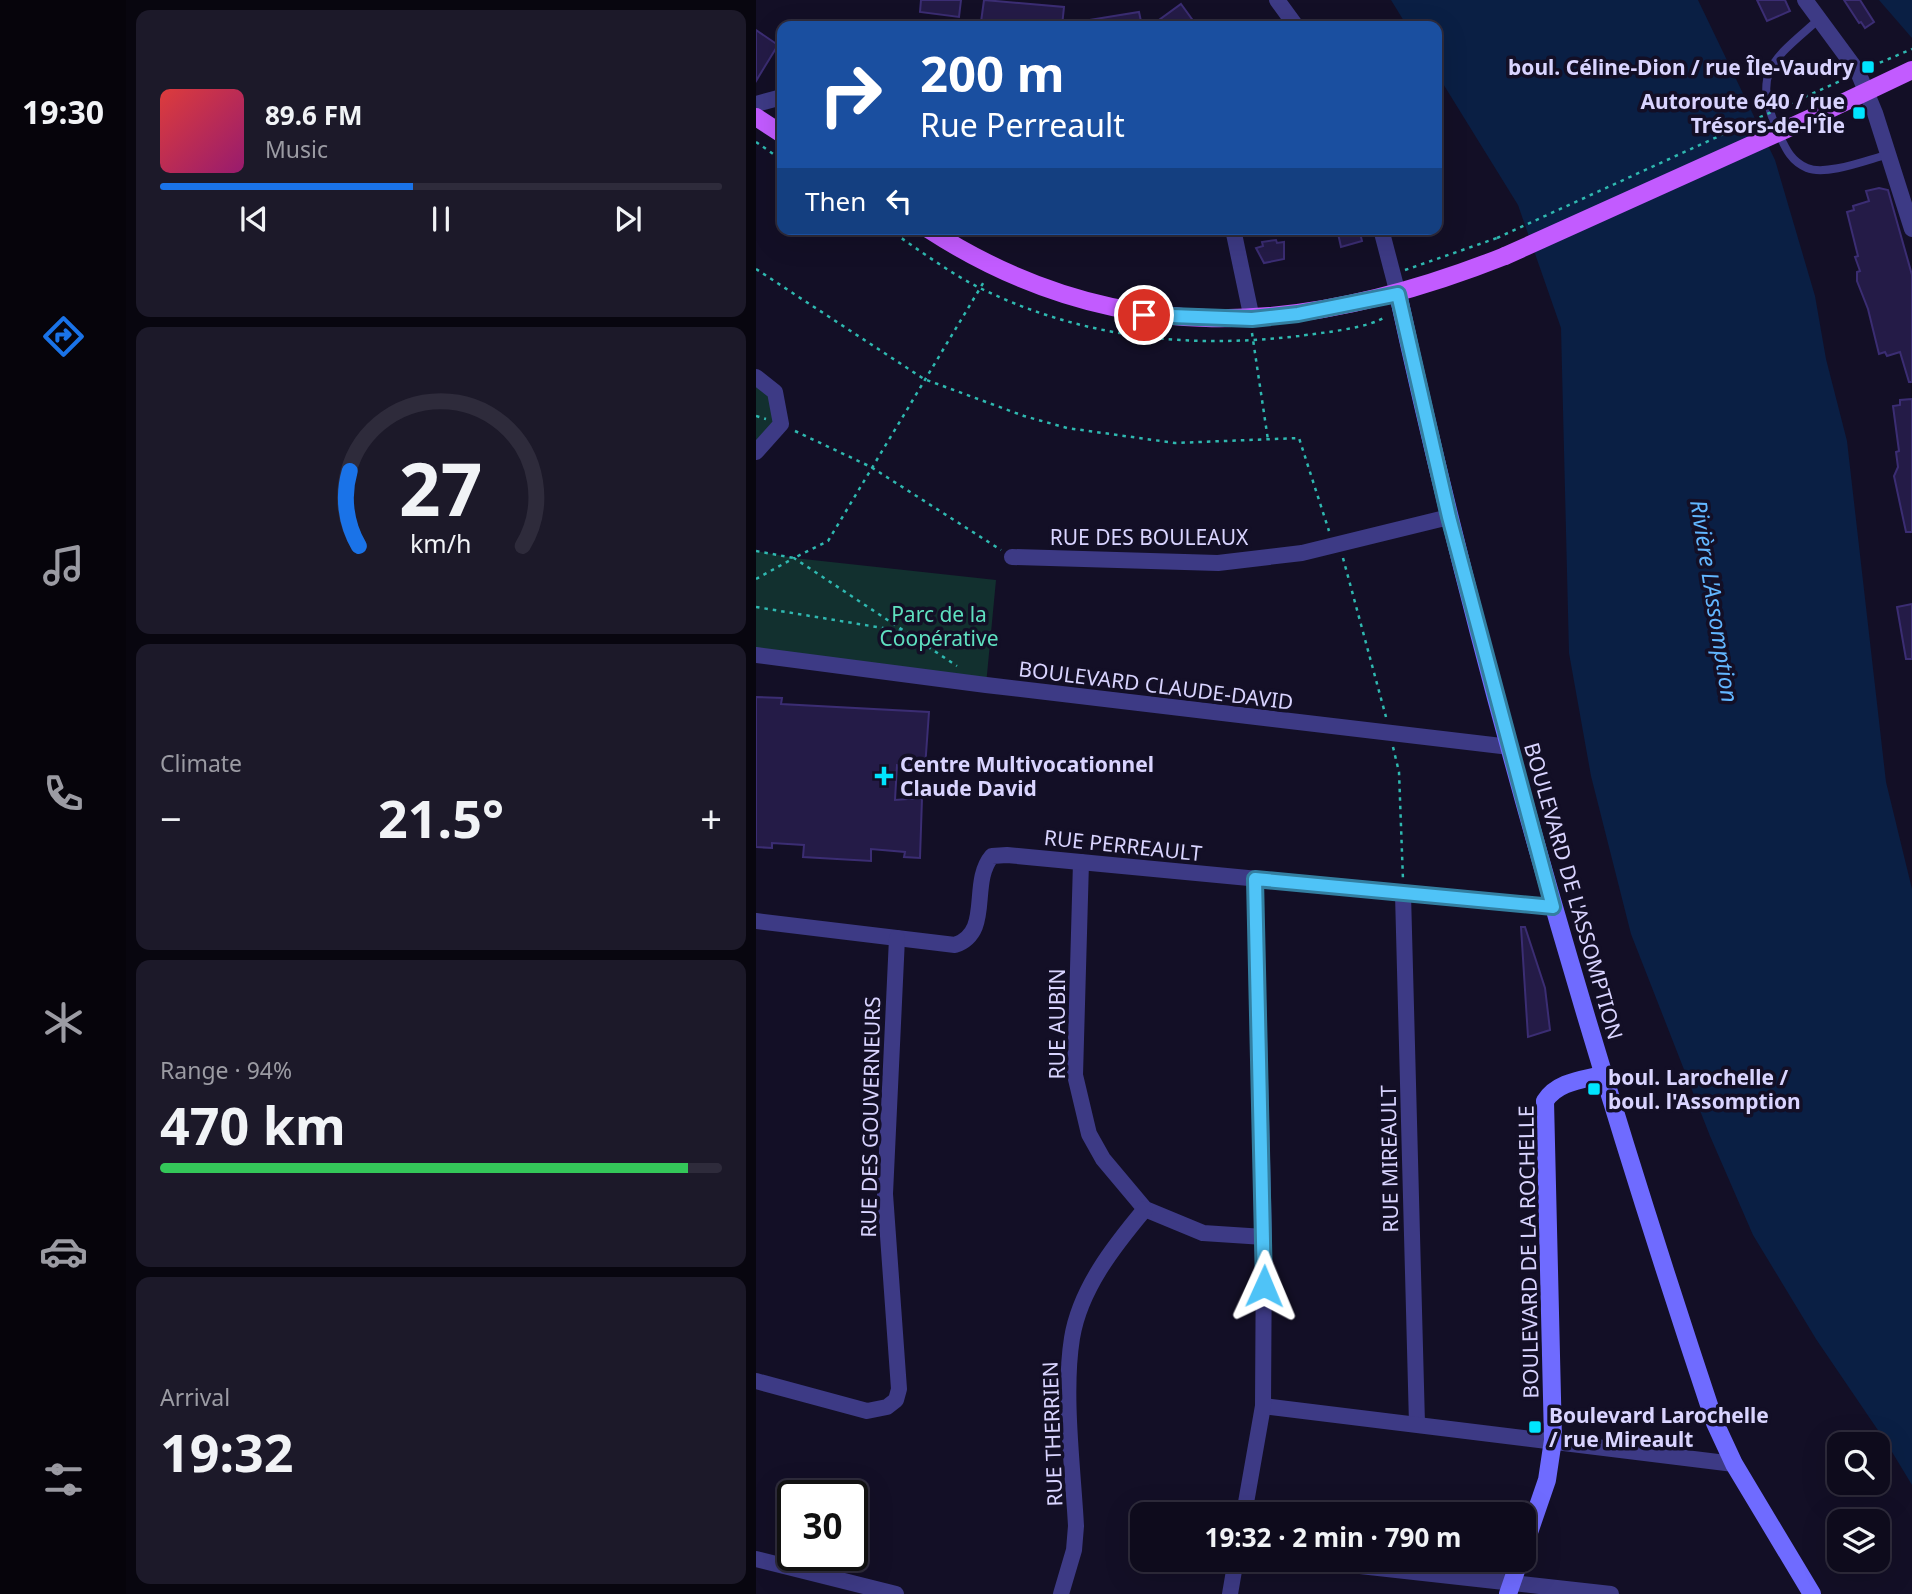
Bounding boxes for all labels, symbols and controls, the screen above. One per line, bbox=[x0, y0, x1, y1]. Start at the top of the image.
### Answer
text: 200 m bbox=[920, 40, 1065, 106]
icon: right bbox=[805, 49, 896, 140]
place label: boul. Céline-Dion / rue Île-Vaudry bbox=[1508, 53, 1854, 81]
marker: boul. Céline-Dion / rue Île-Vaudry bbox=[1860, 59, 1876, 75]
place label: Autoroute 640 / rue Trésors-de-l'Île bbox=[1640, 87, 1845, 139]
text: 19:30 bbox=[22, 90, 104, 133]
text: 89.6 FM bbox=[265, 97, 362, 133]
text: Rue Perreault bbox=[920, 103, 1125, 146]
marker: Autoroute 640 / rue Trésors-de-l'Île bbox=[1851, 105, 1867, 121]
text: Music bbox=[265, 133, 328, 165]
icon: left bbox=[880, 182, 918, 220]
text: Then bbox=[805, 183, 866, 219]
icon: previous bbox=[235, 200, 273, 238]
icon: pause bbox=[422, 200, 460, 238]
icon: next bbox=[609, 200, 647, 238]
pin bbox=[1114, 285, 1174, 345]
icon: arrive bbox=[1125, 296, 1163, 334]
icon: directions bbox=[39, 312, 88, 361]
text: 27 bbox=[399, 439, 483, 538]
water label: Rivière L'Assomption bbox=[1683, 497, 1747, 705]
street label: RUE DES BOULEAUX bbox=[1050, 523, 1249, 551]
text: km/h bbox=[410, 526, 472, 560]
icon: music bbox=[39, 541, 88, 590]
park label: Parc de la Coopérative bbox=[880, 600, 999, 652]
street label: BOULEVARD CLAUDE-DAVID bbox=[1017, 654, 1295, 716]
street label: BOULEVARD DE L'ASSOMPTION bbox=[1518, 739, 1630, 1043]
text: Climate bbox=[160, 747, 242, 779]
place label: Centre Multivocationnel Claude David bbox=[900, 750, 1154, 802]
marker: Centre Multivocationnel Claude David bbox=[874, 766, 894, 786]
icon: phone bbox=[39, 769, 88, 818]
text: 21.5° bbox=[378, 782, 504, 853]
text: − bbox=[160, 792, 182, 844]
text: + bbox=[700, 792, 722, 844]
street label: RUE PERREAULT bbox=[1043, 823, 1204, 867]
street label: RUE AUBIN bbox=[1043, 968, 1071, 1080]
street label: RUE DES GOUVERNEURS bbox=[854, 996, 886, 1238]
icon: climate bbox=[39, 998, 88, 1047]
text: Range · 94% bbox=[160, 1054, 292, 1086]
place label: boul. Larochelle / boul. l'Assomption bbox=[1608, 1063, 1801, 1115]
marker: boul. Larochelle / boul. l'Assomption bbox=[1586, 1081, 1602, 1097]
street label: RUE MIREAULT bbox=[1374, 1085, 1404, 1233]
text: 470 km bbox=[160, 1089, 346, 1160]
street label: BOULEVARD DE LA ROCHELLE bbox=[1511, 1105, 1545, 1399]
icon: car bbox=[39, 1227, 88, 1276]
position arrow bbox=[1227, 1249, 1301, 1323]
street label: RUE THERRIEN bbox=[1035, 1361, 1069, 1507]
text: Arrival bbox=[160, 1381, 230, 1413]
place label: Boulevard Larochelle / rue Mireault bbox=[1549, 1401, 1769, 1453]
text: 19:32 bbox=[160, 1416, 294, 1487]
marker: Boulevard Larochelle / rue Mireault bbox=[1527, 1419, 1543, 1435]
map controls bbox=[1827, 1432, 1890, 1572]
button: search bbox=[1827, 1432, 1890, 1495]
icon: filters bbox=[39, 1455, 88, 1504]
speed limit sign: 30 bbox=[777, 1480, 868, 1571]
button: layers bbox=[1827, 1509, 1890, 1572]
text: 19:32 · 2 min · 790 m bbox=[1205, 1519, 1461, 1555]

